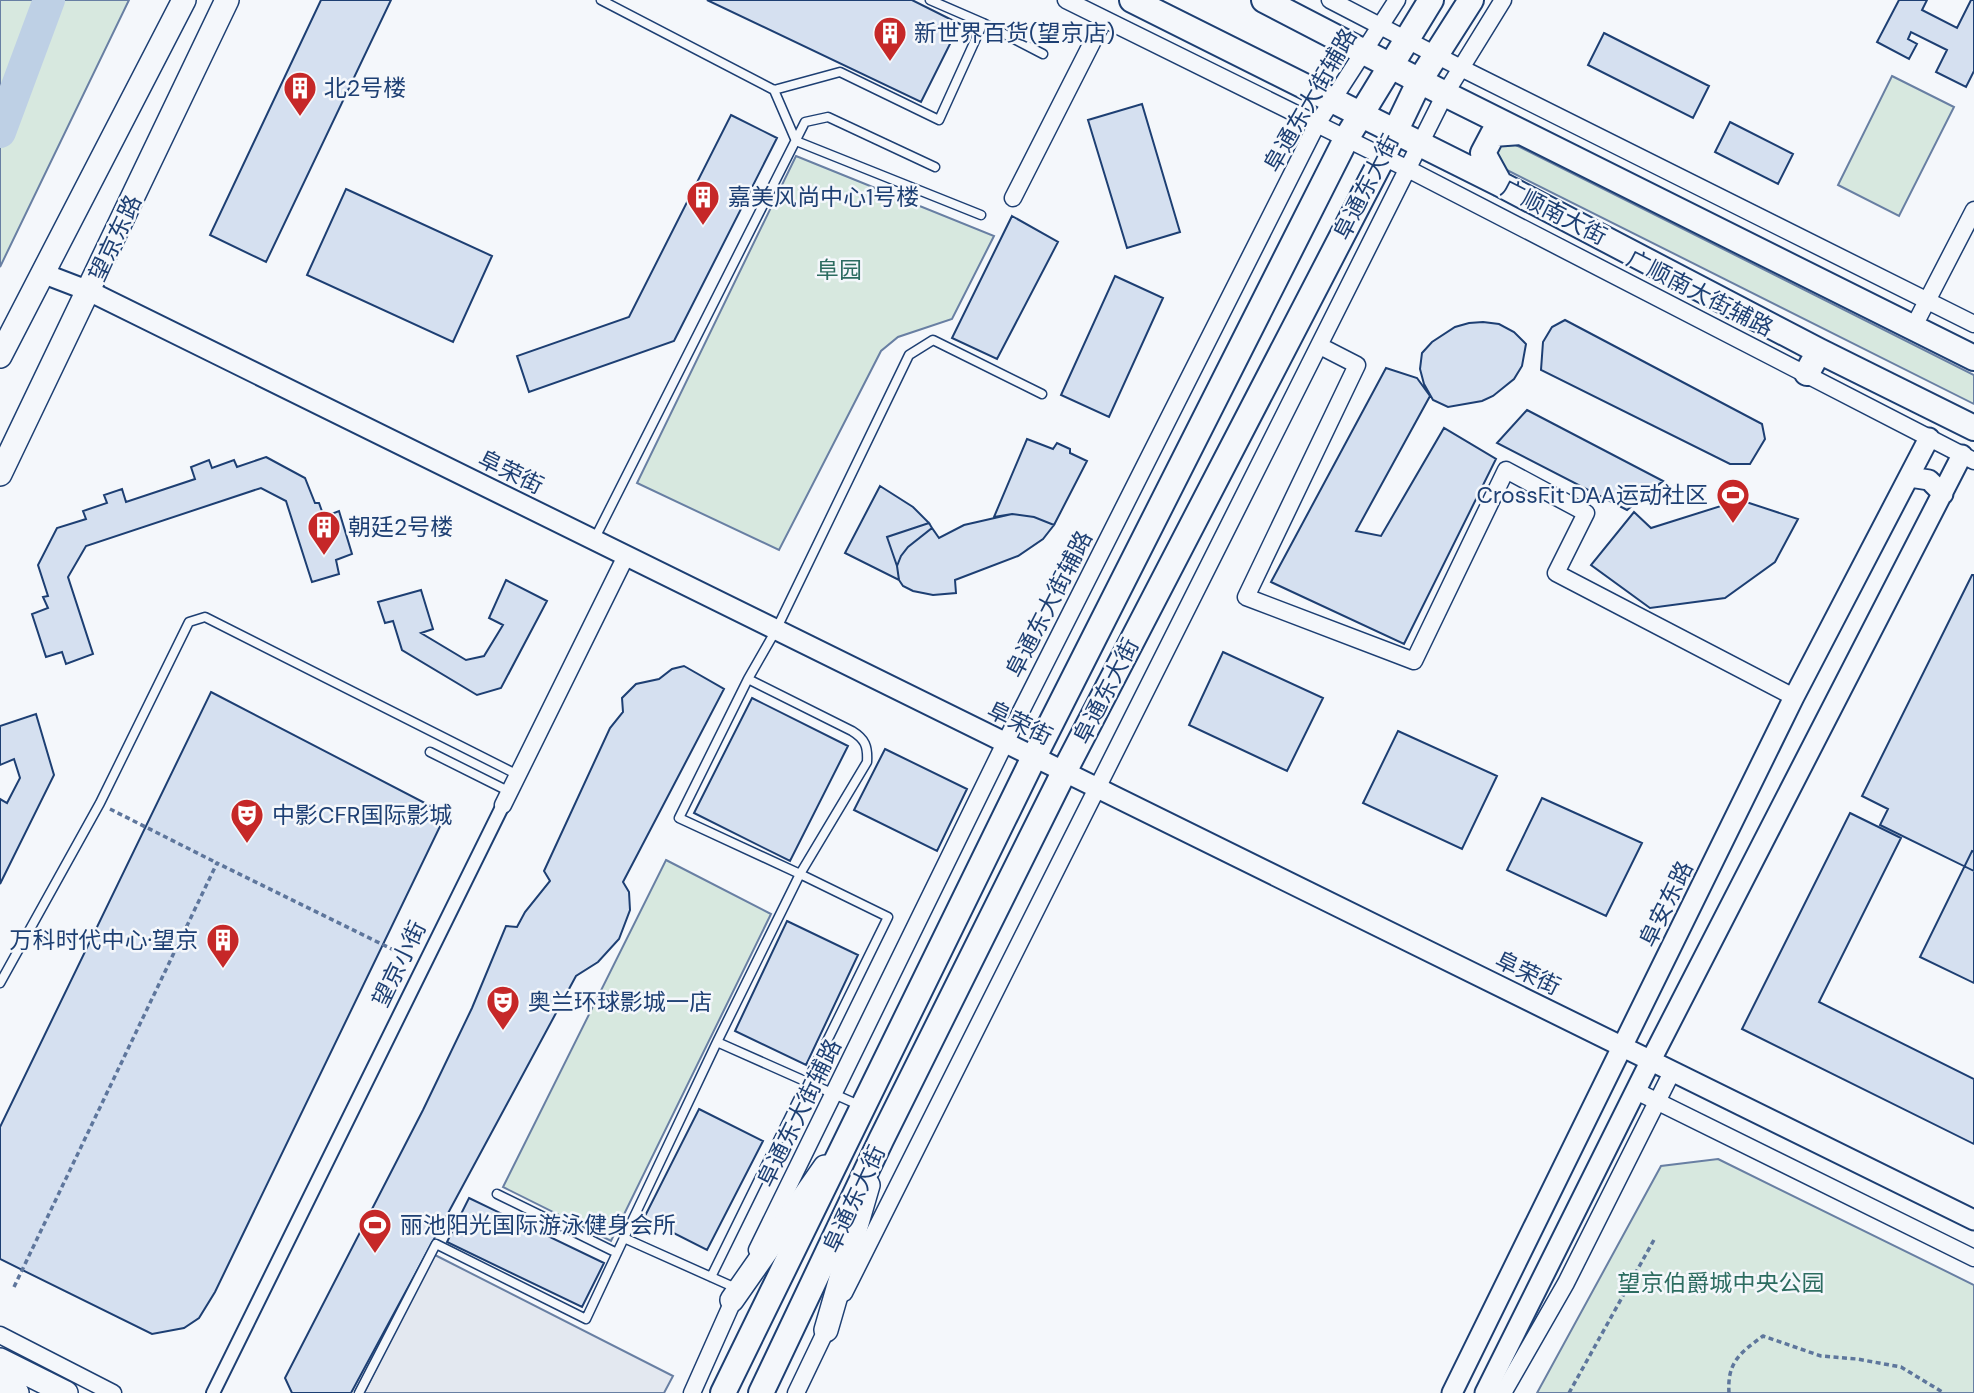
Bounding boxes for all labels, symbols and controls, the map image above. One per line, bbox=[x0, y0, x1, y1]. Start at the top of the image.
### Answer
building icon: 新世界百货(望京店) bbox=[871, 14, 909, 63]
place label: 新世界百货(望京店) bbox=[914, 18, 1115, 48]
street label: 阜通东大街辅路 bbox=[1257, 23, 1363, 177]
building icon: 北2号楼 bbox=[281, 69, 319, 118]
place label: 北2号楼 bbox=[324, 73, 406, 103]
street label: 阜通东大街 bbox=[1327, 129, 1405, 245]
street label: 广顺南大街 bbox=[1496, 173, 1612, 251]
building icon: 嘉美风尚中心1号楼 bbox=[684, 178, 722, 227]
place label: 嘉美风尚中心1号楼 bbox=[728, 182, 919, 212]
street label: 望京东路 bbox=[82, 190, 148, 286]
street label: 广顺南大街辅路 bbox=[1621, 243, 1779, 343]
park label: 阜园 bbox=[816, 255, 862, 285]
street label: 阜荣街 bbox=[473, 443, 549, 501]
sports icon: CrossFit DAA运动社区 bbox=[1714, 476, 1752, 525]
place label: CrossFit DAA运动社区 bbox=[1477, 480, 1708, 510]
building icon: 朝廷2号楼 bbox=[305, 508, 343, 557]
place label: 朝廷2号楼 bbox=[348, 512, 453, 542]
street label: 阜通东大街辅路 bbox=[999, 525, 1099, 683]
street label: 阜通东大街 bbox=[1067, 633, 1145, 749]
street label: 阜荣街 bbox=[982, 694, 1058, 752]
theatre icon: 中影CFR国际影城 bbox=[228, 796, 266, 845]
place label: 中影CFR国际影城 bbox=[272, 800, 452, 830]
street label: 阜安东路 bbox=[1632, 856, 1700, 952]
street label: 望京小街 bbox=[365, 916, 433, 1012]
building icon: 万科时代中心·望京 bbox=[204, 921, 242, 970]
place label: 万科时代中心·望京 bbox=[9, 925, 198, 955]
street label: 阜荣街 bbox=[1490, 944, 1566, 1002]
theatre icon: 奥兰环球影城一店 bbox=[484, 983, 522, 1032]
place label: 奥兰环球影城一店 bbox=[528, 987, 712, 1017]
street label: 阜通东大街辅路 bbox=[750, 1034, 848, 1192]
street label: 阜通东大街 bbox=[816, 1141, 892, 1257]
sports icon: 丽池阳光国际游泳健身会所 bbox=[356, 1206, 394, 1255]
place label: 丽池阳光国际游泳健身会所 bbox=[400, 1210, 676, 1240]
park label: 望京伯爵城中央公园 bbox=[1618, 1268, 1825, 1298]

